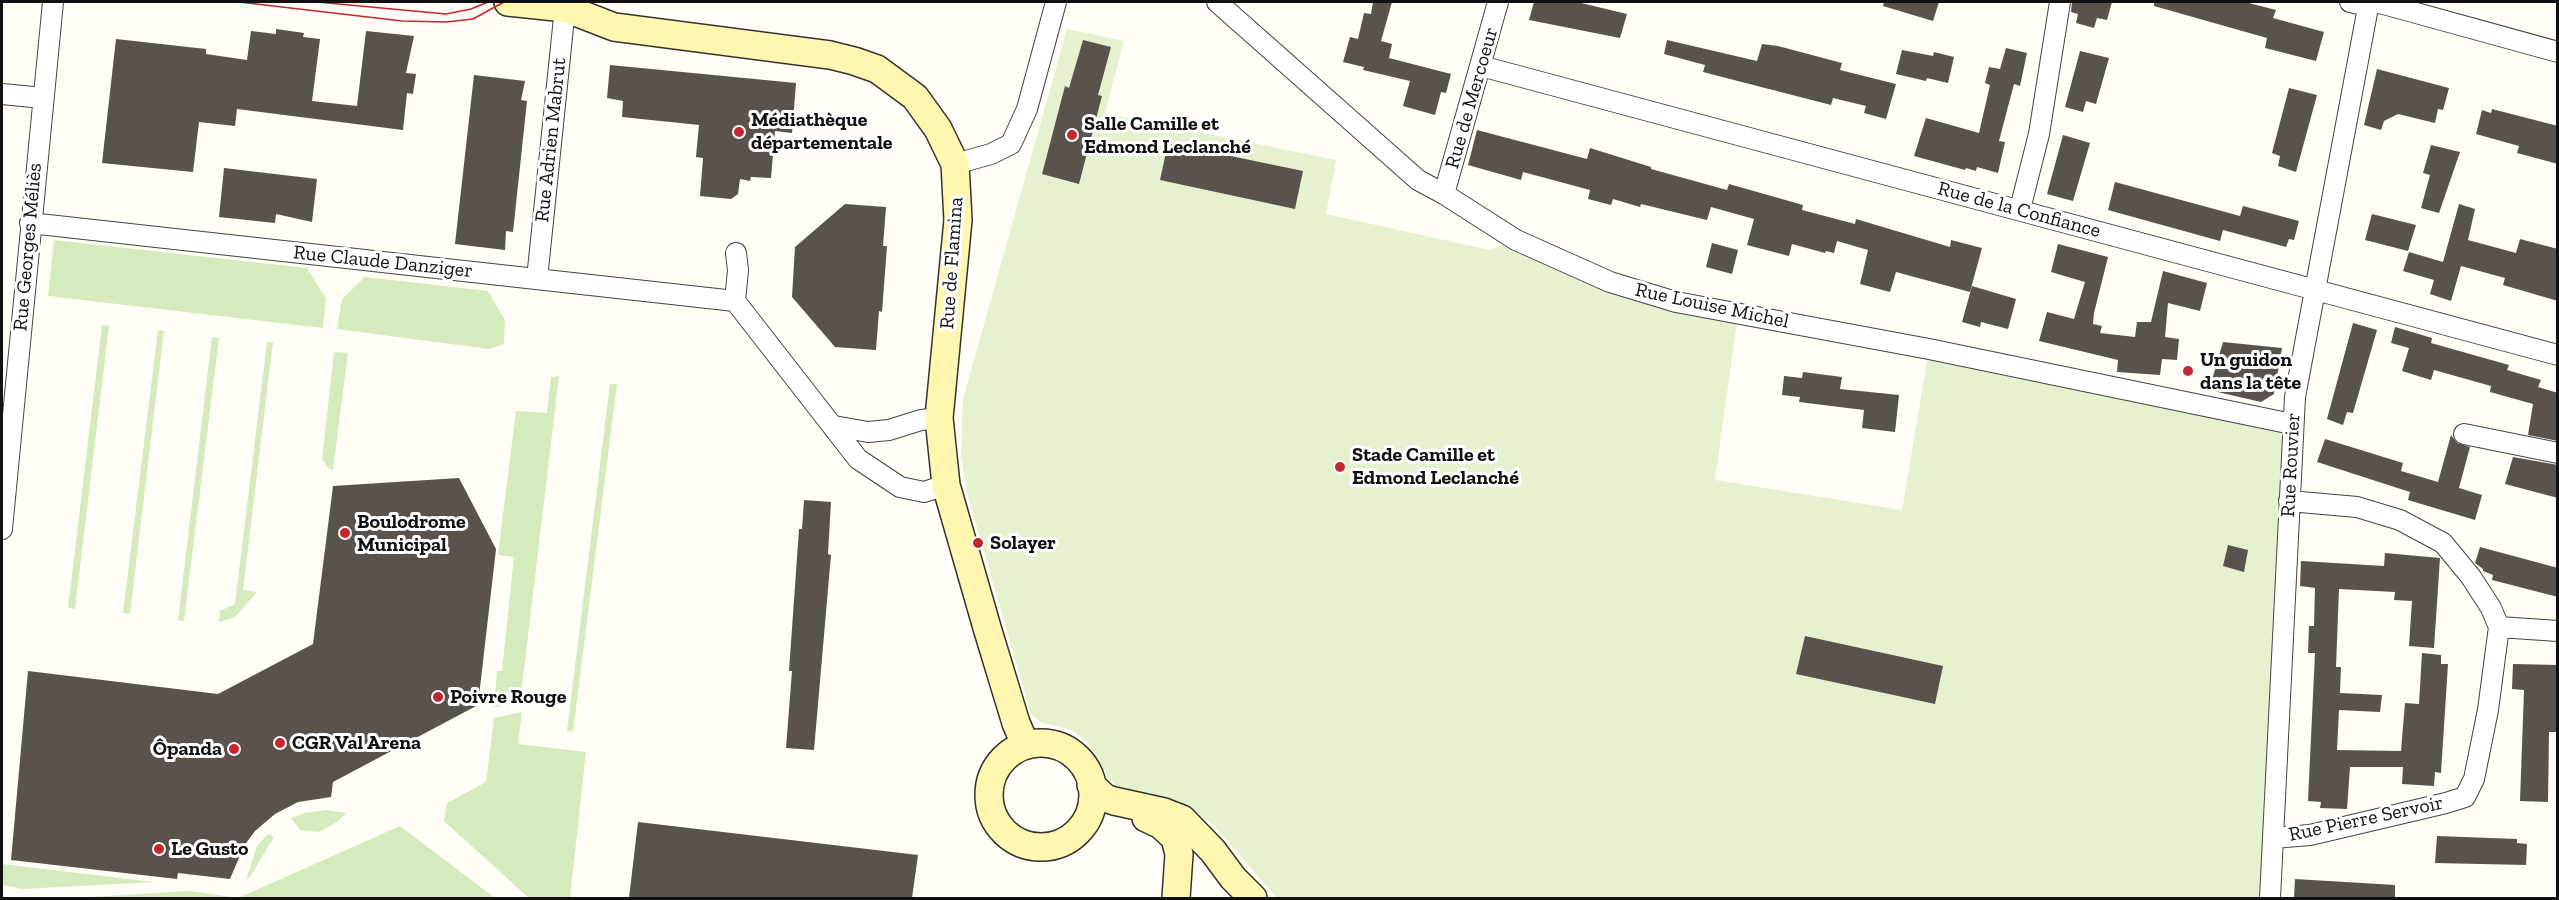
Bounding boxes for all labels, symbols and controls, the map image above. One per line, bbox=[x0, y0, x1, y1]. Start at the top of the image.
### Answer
street label: Rue de Mercoeur bbox=[1440, 25, 1504, 171]
street label: Rue Adrien Mabrut bbox=[530, 56, 572, 224]
place label: Médiathèque départementale bbox=[751, 108, 893, 155]
place label: Salle Camille et Edmond Leclanché bbox=[1084, 112, 1251, 159]
marker: Médiathèque départementale bbox=[732, 125, 746, 139]
marker: Salle Camille et Edmond Leclanché bbox=[1065, 128, 1079, 142]
street label: Rue Georges Méliès bbox=[9, 162, 47, 332]
street label: Rue de la Confiance bbox=[1935, 177, 2103, 243]
street label: Rue de Flamina bbox=[935, 196, 969, 330]
street label: Rue Claude Danziger bbox=[292, 241, 474, 283]
street label: Rue Louise Michel bbox=[1633, 278, 1791, 334]
place label: Un guidon dans la tête bbox=[2200, 348, 2301, 395]
marker: Un guidon dans la tête bbox=[2181, 364, 2195, 378]
street label: Rue Rouvier bbox=[2276, 412, 2306, 518]
place label: Stade Camille et Edmond Leclanché bbox=[1352, 443, 1519, 490]
marker: Stade Camille et Edmond Leclanché bbox=[1333, 460, 1347, 474]
place label: Boulodrome Municipal bbox=[357, 510, 466, 557]
marker: Boulodrome Municipal bbox=[338, 526, 352, 540]
place label: Solayer bbox=[990, 531, 1056, 555]
marker: Solayer bbox=[971, 536, 985, 550]
place label: Poivre Rouge bbox=[450, 685, 566, 709]
marker: Poivre Rouge bbox=[431, 690, 445, 704]
place label: CGR Val Arena bbox=[292, 731, 421, 755]
marker: CGR Val Arena bbox=[273, 736, 287, 750]
place label: Ôpanda bbox=[153, 737, 222, 761]
marker: Ôpanda bbox=[227, 742, 241, 756]
street label: Rue Pierre Servoir bbox=[2287, 791, 2445, 847]
place label: Le Gusto bbox=[171, 837, 248, 861]
marker: Le Gusto bbox=[152, 842, 166, 856]

